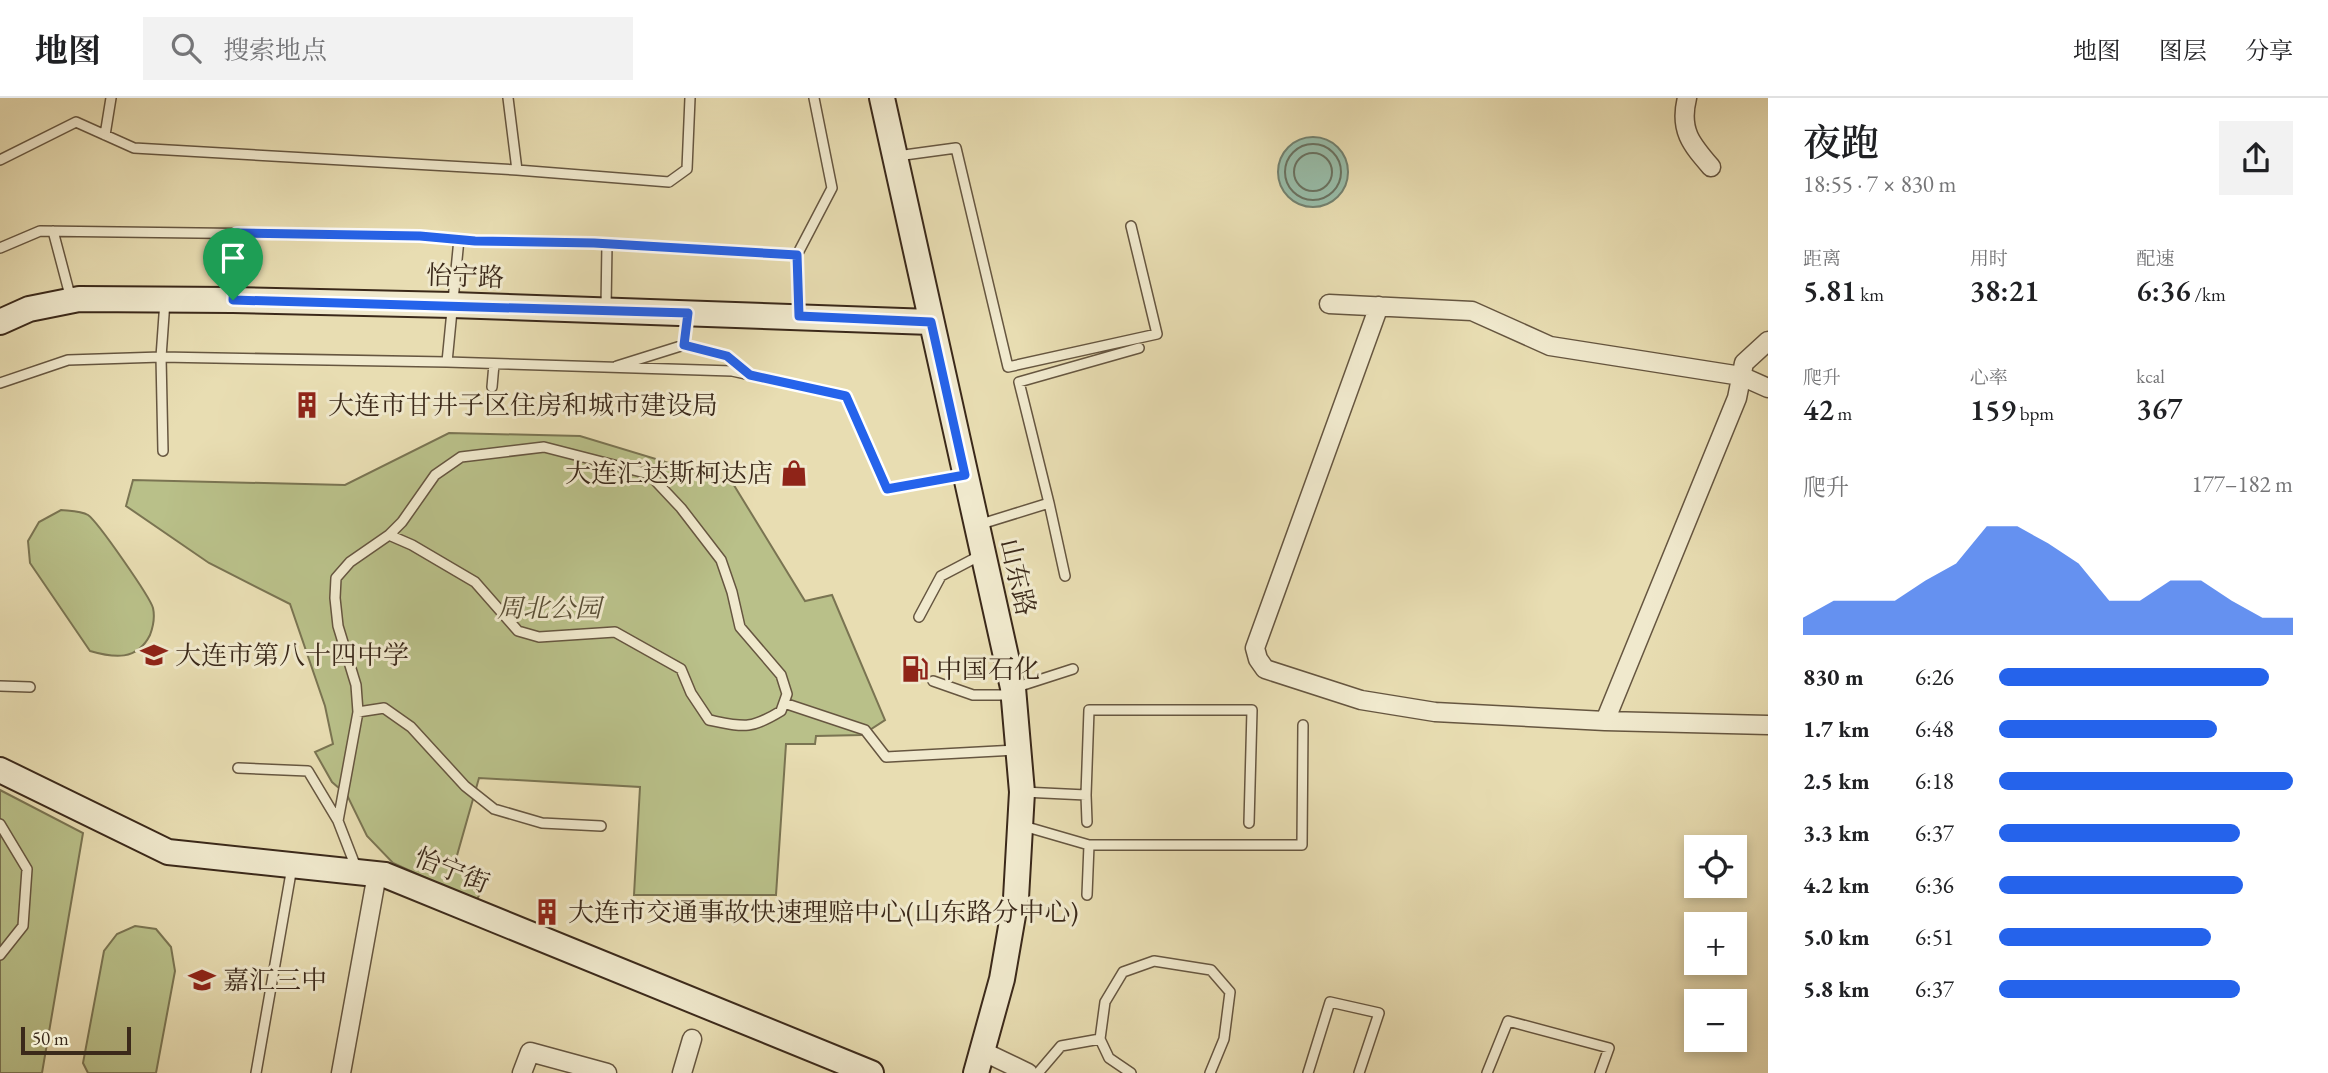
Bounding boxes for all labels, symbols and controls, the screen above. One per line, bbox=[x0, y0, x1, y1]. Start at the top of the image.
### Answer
search box bbox=[143, 17, 633, 80]
text: 地图 bbox=[35, 29, 101, 72]
icon: search bbox=[167, 29, 205, 67]
text: 搜索地点 bbox=[223, 33, 327, 67]
text: 地图 bbox=[2073, 35, 2121, 66]
text: 图层 bbox=[2159, 35, 2207, 66]
text: 分享 bbox=[2245, 35, 2293, 66]
text: 夜跑 bbox=[1803, 118, 1879, 167]
button: share bbox=[2219, 121, 2293, 195]
text: 18:55 · 7 × 830 m bbox=[1803, 169, 1956, 199]
pin bbox=[203, 228, 263, 300]
icon: arrive bbox=[214, 239, 252, 277]
text: 距离 bbox=[1803, 246, 1841, 271]
text: 用时 bbox=[1970, 246, 2008, 271]
text: 配速 bbox=[2136, 246, 2174, 271]
street label: 怡宁路 bbox=[425, 258, 505, 294]
text: 5.81 bbox=[1803, 271, 1856, 310]
text: 38:21 bbox=[1970, 271, 2039, 310]
text: 6:36 bbox=[2136, 271, 2191, 310]
text: km bbox=[1856, 282, 1884, 307]
text: /km bbox=[2191, 282, 2226, 307]
text: kcal bbox=[2136, 364, 2165, 389]
text: 爬升 bbox=[1803, 365, 1841, 390]
text: 心率 bbox=[1970, 365, 2008, 390]
place label: 大连市甘井子区住房和城市建设局 bbox=[328, 388, 718, 422]
text: 367 bbox=[2136, 389, 2183, 428]
building icon: 大连市甘井子区住房和城市建设局 bbox=[292, 390, 322, 420]
text: 42 bbox=[1803, 390, 1834, 429]
text: 159 bbox=[1970, 390, 2016, 429]
text: m bbox=[1834, 401, 1852, 426]
text: bpm bbox=[2016, 401, 2054, 426]
place label: 大连汇达斯柯达店 bbox=[565, 456, 773, 490]
shop icon: 大连汇达斯柯达店 bbox=[779, 458, 809, 488]
text: 177–182 m bbox=[2192, 469, 2293, 499]
text: 爬升 bbox=[1803, 472, 1849, 502]
street label: 山东路 bbox=[993, 535, 1043, 619]
park label: 周北公园 bbox=[497, 591, 605, 625]
place label: 大连市第八十四中学 bbox=[175, 638, 409, 672]
school or university icon: 大连市第八十四中学 bbox=[139, 640, 169, 670]
place label: 中国石化 bbox=[936, 652, 1040, 686]
fuel station icon: 中国石化 bbox=[900, 654, 930, 684]
text: 830 m bbox=[1803, 662, 1864, 692]
text: 6:26 bbox=[1915, 662, 1954, 692]
text: 1.7 km bbox=[1803, 714, 1870, 744]
text: 6:48 bbox=[1915, 714, 1954, 744]
text: 2.5 km bbox=[1803, 766, 1870, 796]
text: 6:18 bbox=[1915, 766, 1954, 796]
text: 3.3 km bbox=[1803, 818, 1870, 848]
text: 6:37 bbox=[1915, 818, 1954, 848]
map controls bbox=[1684, 835, 1747, 1052]
button: locate bbox=[1684, 835, 1747, 898]
street label: 怡宁街 bbox=[409, 840, 495, 900]
text: 4.2 km bbox=[1803, 870, 1870, 900]
text: 6:36 bbox=[1915, 870, 1954, 900]
place label: 大连市交通事故快速理赔中心(山东路分中心) bbox=[568, 895, 1078, 929]
building icon: 大连市交通事故快速理赔中心(山东路分中心) bbox=[532, 897, 562, 927]
button: + bbox=[1684, 912, 1747, 975]
text: 5.0 km bbox=[1803, 922, 1870, 952]
text: 6:51 bbox=[1915, 922, 1954, 952]
place label: 嘉汇三中 bbox=[223, 963, 327, 997]
school or university icon: 嘉汇三中 bbox=[187, 965, 217, 995]
text: 5.8 km bbox=[1803, 974, 1870, 1004]
text: 6:37 bbox=[1915, 974, 1954, 1004]
button: − bbox=[1684, 989, 1747, 1052]
scale bar bbox=[21, 1024, 131, 1056]
text: 50 m bbox=[32, 1026, 69, 1051]

